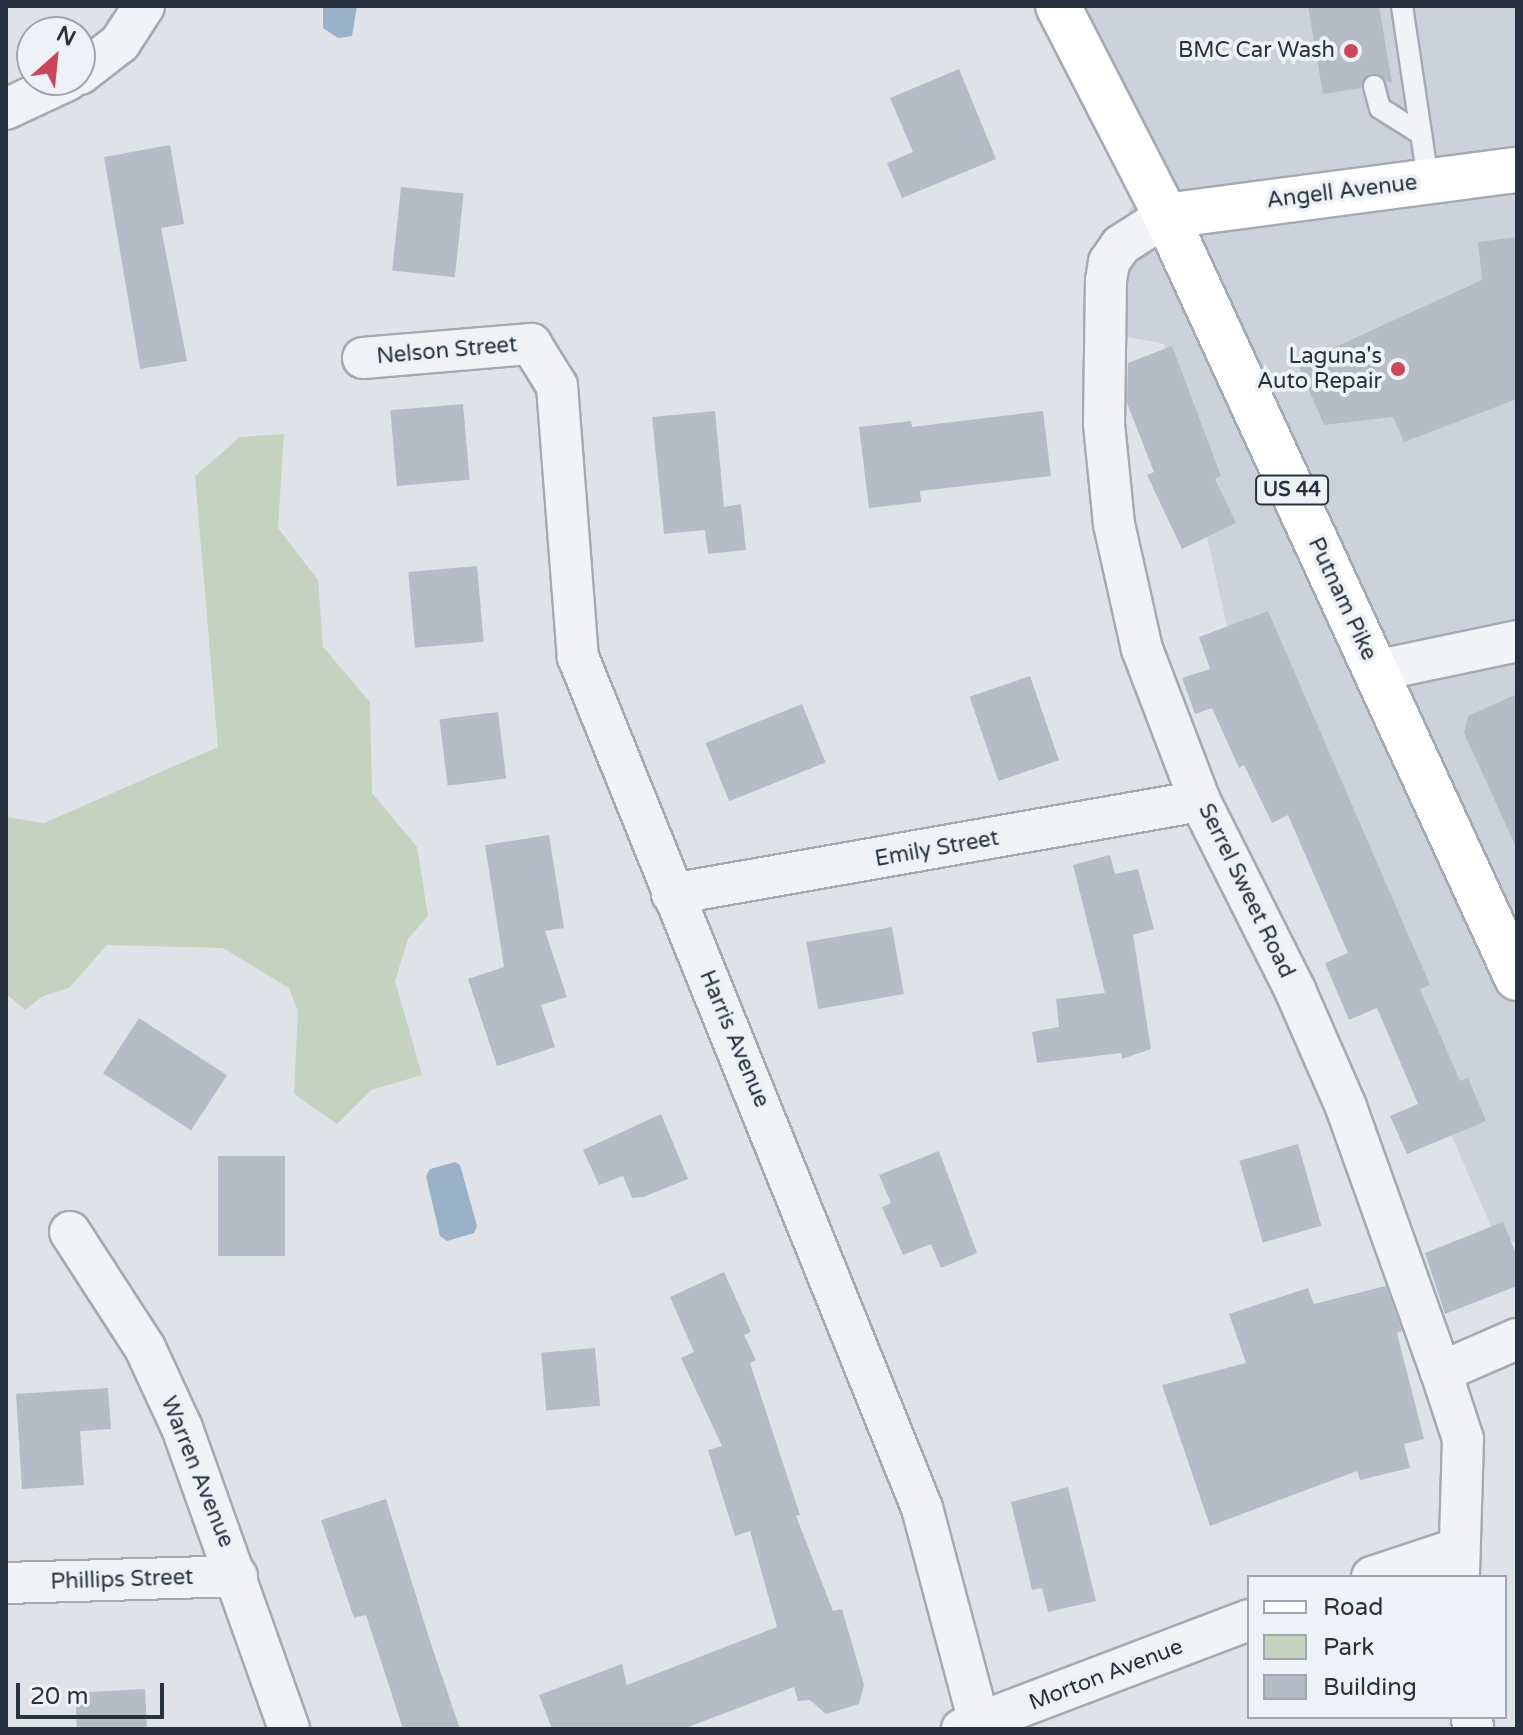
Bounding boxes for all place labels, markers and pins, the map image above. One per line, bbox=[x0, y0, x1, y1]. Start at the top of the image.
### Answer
place label: BMC Car Wash bbox=[1178, 38, 1335, 64]
marker: BMC Car Wash bbox=[1342, 42, 1360, 60]
place label: Laguna's Auto Repair bbox=[1257, 343, 1382, 394]
marker: Laguna's Auto Repair bbox=[1389, 360, 1407, 378]

